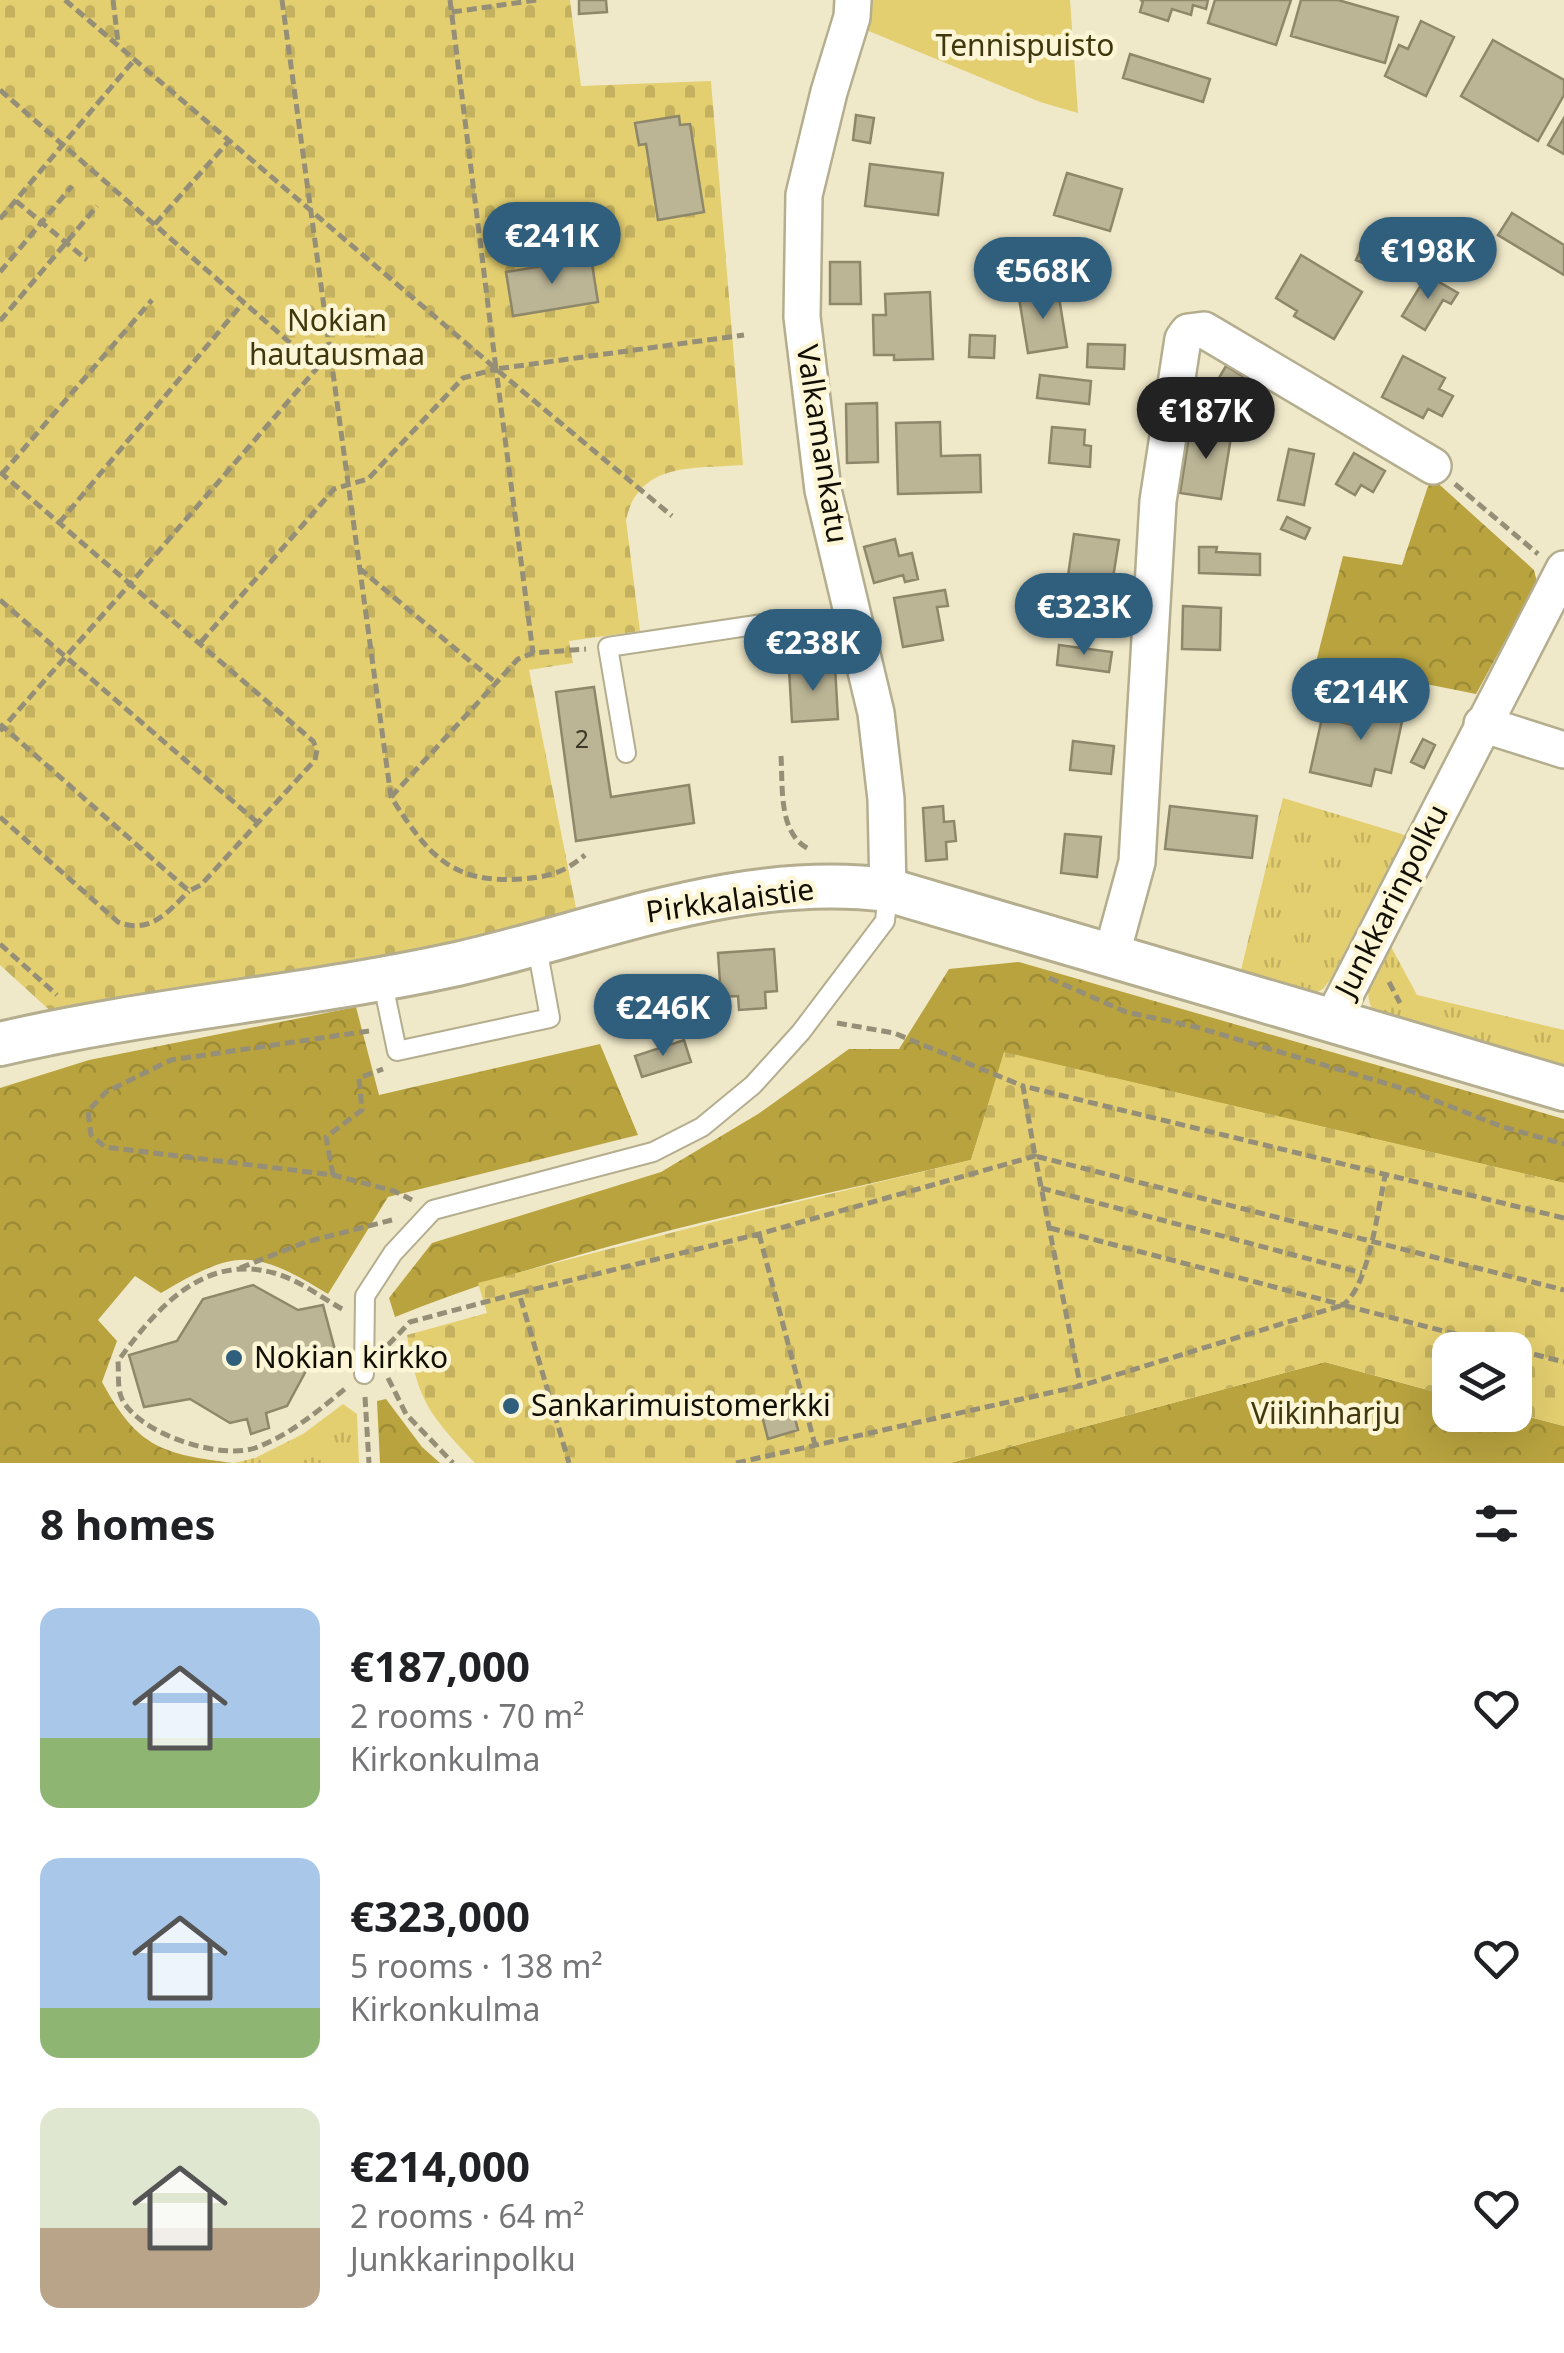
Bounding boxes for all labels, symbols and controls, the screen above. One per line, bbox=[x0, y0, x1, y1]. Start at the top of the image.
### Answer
park label: Tennispuisto bbox=[936, 24, 1114, 65]
pin: €241K bbox=[482, 202, 622, 287]
text: €241K bbox=[505, 213, 599, 256]
pin: €198K bbox=[1358, 217, 1498, 302]
text: €198K bbox=[1381, 228, 1475, 271]
pin: €568K bbox=[973, 237, 1113, 322]
text: €568K bbox=[996, 248, 1090, 291]
park label: Nokian hautausmaa bbox=[249, 299, 425, 374]
street label: Valkamankatu bbox=[788, 342, 859, 546]
pin: €187K bbox=[1136, 377, 1276, 462]
text: €187K bbox=[1159, 388, 1253, 431]
pin: €323K bbox=[1014, 573, 1154, 658]
text: €323K bbox=[1037, 584, 1131, 627]
pin: €238K bbox=[743, 609, 883, 694]
text: €238K bbox=[766, 620, 860, 663]
pin: €214K bbox=[1291, 658, 1431, 743]
text: €214K bbox=[1314, 669, 1408, 712]
house number: 2 bbox=[575, 721, 589, 755]
street label: Junkkarinpolku bbox=[1323, 797, 1457, 1007]
street label: Pirkkalaistie bbox=[643, 867, 816, 932]
pin: €246K bbox=[593, 974, 733, 1059]
text: €246K bbox=[616, 985, 710, 1028]
map controls bbox=[1432, 1332, 1532, 1432]
button: layers bbox=[1432, 1332, 1532, 1432]
place label: Nokian kirkko bbox=[254, 1336, 448, 1377]
marker: Nokian kirkko bbox=[223, 1347, 245, 1369]
place label: Sankarimuistomerkki bbox=[531, 1384, 831, 1425]
park label: Viikinharju bbox=[1251, 1392, 1401, 1433]
marker: Sankarimuistomerkki bbox=[500, 1395, 522, 1417]
text: 8 homes bbox=[40, 1495, 216, 1552]
icon: filters bbox=[1469, 1496, 1524, 1551]
text: €187,000 bbox=[350, 1637, 530, 1694]
icon: home bbox=[120, 1648, 240, 1768]
icon: heart bbox=[1469, 1681, 1524, 1736]
text: 2 rooms · 70 m² bbox=[350, 1694, 584, 1737]
text: Kirkonkulma bbox=[350, 1737, 541, 1780]
text: €323,000 bbox=[350, 1887, 530, 1944]
icon: home bbox=[120, 1898, 240, 2018]
icon: heart bbox=[1469, 1931, 1524, 1986]
text: 5 rooms · 138 m² bbox=[350, 1944, 603, 1987]
text: Kirkonkulma bbox=[350, 1987, 541, 2030]
text: €214,000 bbox=[350, 2137, 530, 2194]
icon: home bbox=[120, 2148, 240, 2268]
icon: heart bbox=[1469, 2181, 1524, 2236]
text: 2 rooms · 64 m² bbox=[350, 2194, 584, 2237]
text: Junkkarinpolku bbox=[350, 2237, 576, 2280]

